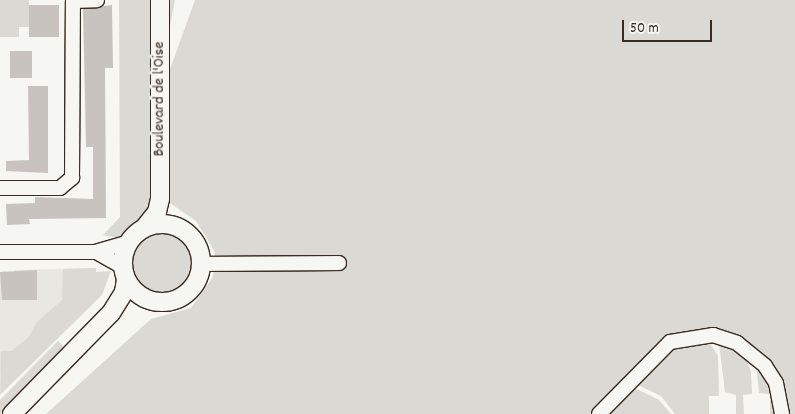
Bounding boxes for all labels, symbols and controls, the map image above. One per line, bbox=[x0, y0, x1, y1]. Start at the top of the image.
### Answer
scale bar bbox=[625, 10, 715, 42]
text: 50 m bbox=[630, 18, 659, 40]
street label: Boulevard de l'Oise bbox=[150, 42, 170, 156]

